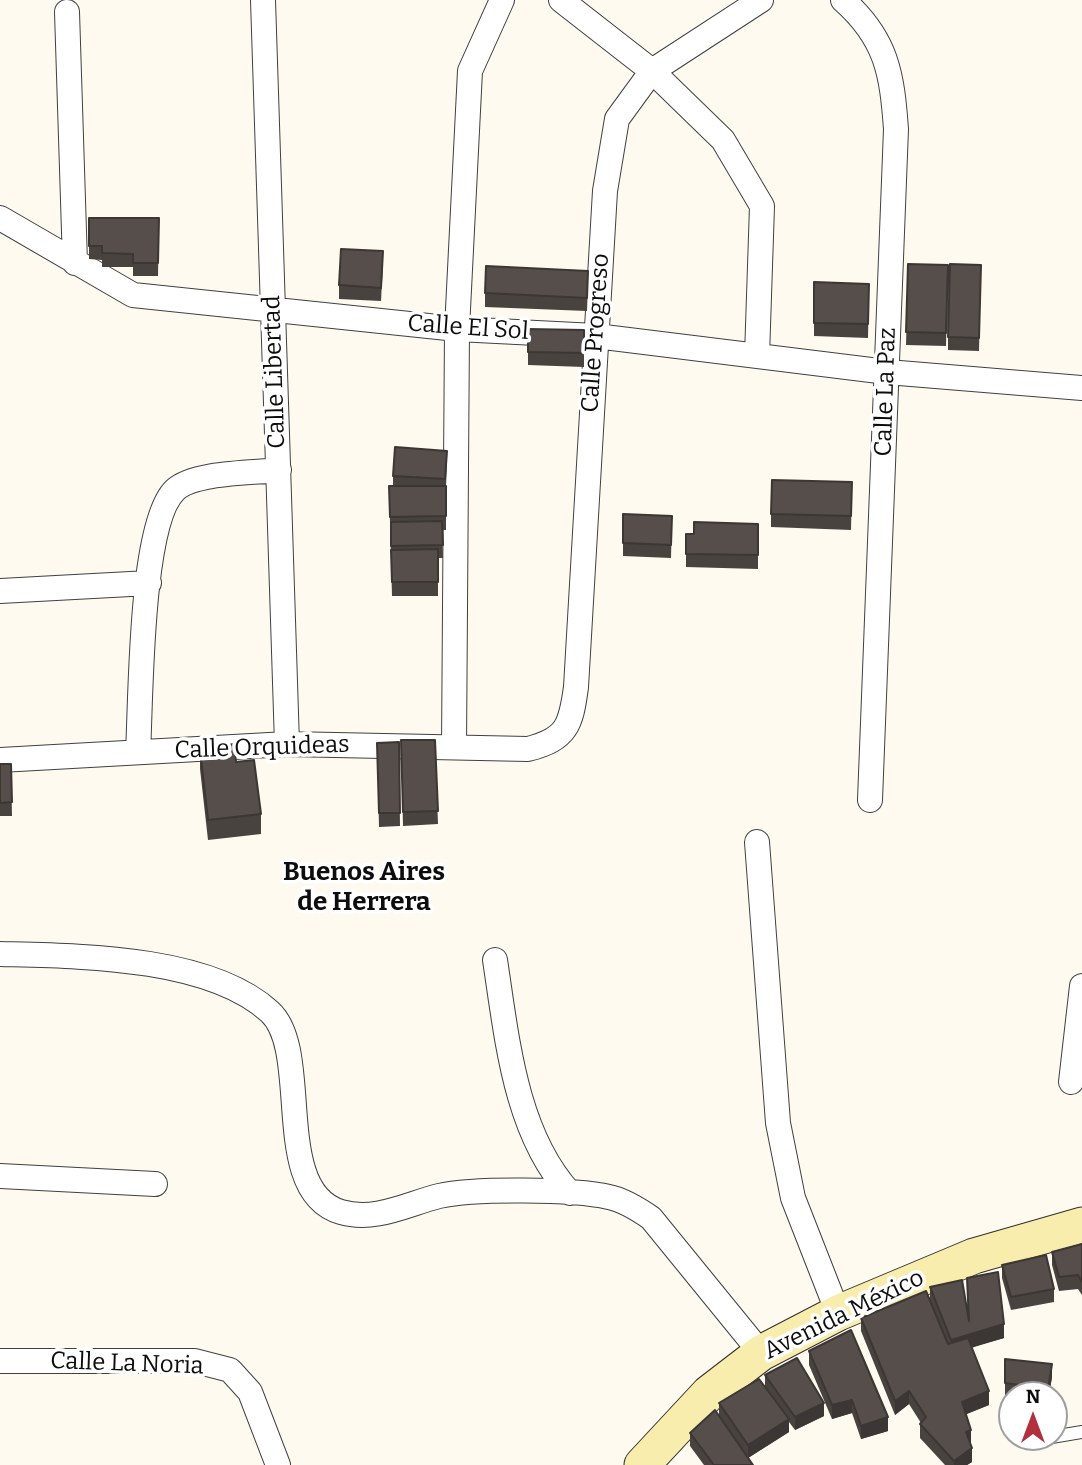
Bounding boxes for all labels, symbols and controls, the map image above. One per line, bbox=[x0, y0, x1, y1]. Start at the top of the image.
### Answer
street label: Calle Progreso bbox=[576, 253, 616, 413]
street label: Calle Libertad bbox=[258, 295, 292, 449]
street label: Calle El Sol bbox=[407, 309, 529, 347]
street label: Calle La Paz bbox=[869, 327, 903, 457]
street label: Calle Orquideas bbox=[174, 731, 350, 765]
district label: Buenos Aires de Herrera bbox=[283, 857, 445, 918]
street label: Avenida México bbox=[759, 1264, 929, 1366]
street label: Calle La Noria bbox=[50, 1347, 204, 1381]
north arrow bbox=[998, 1381, 1068, 1451]
text: N bbox=[1026, 1385, 1040, 1408]

